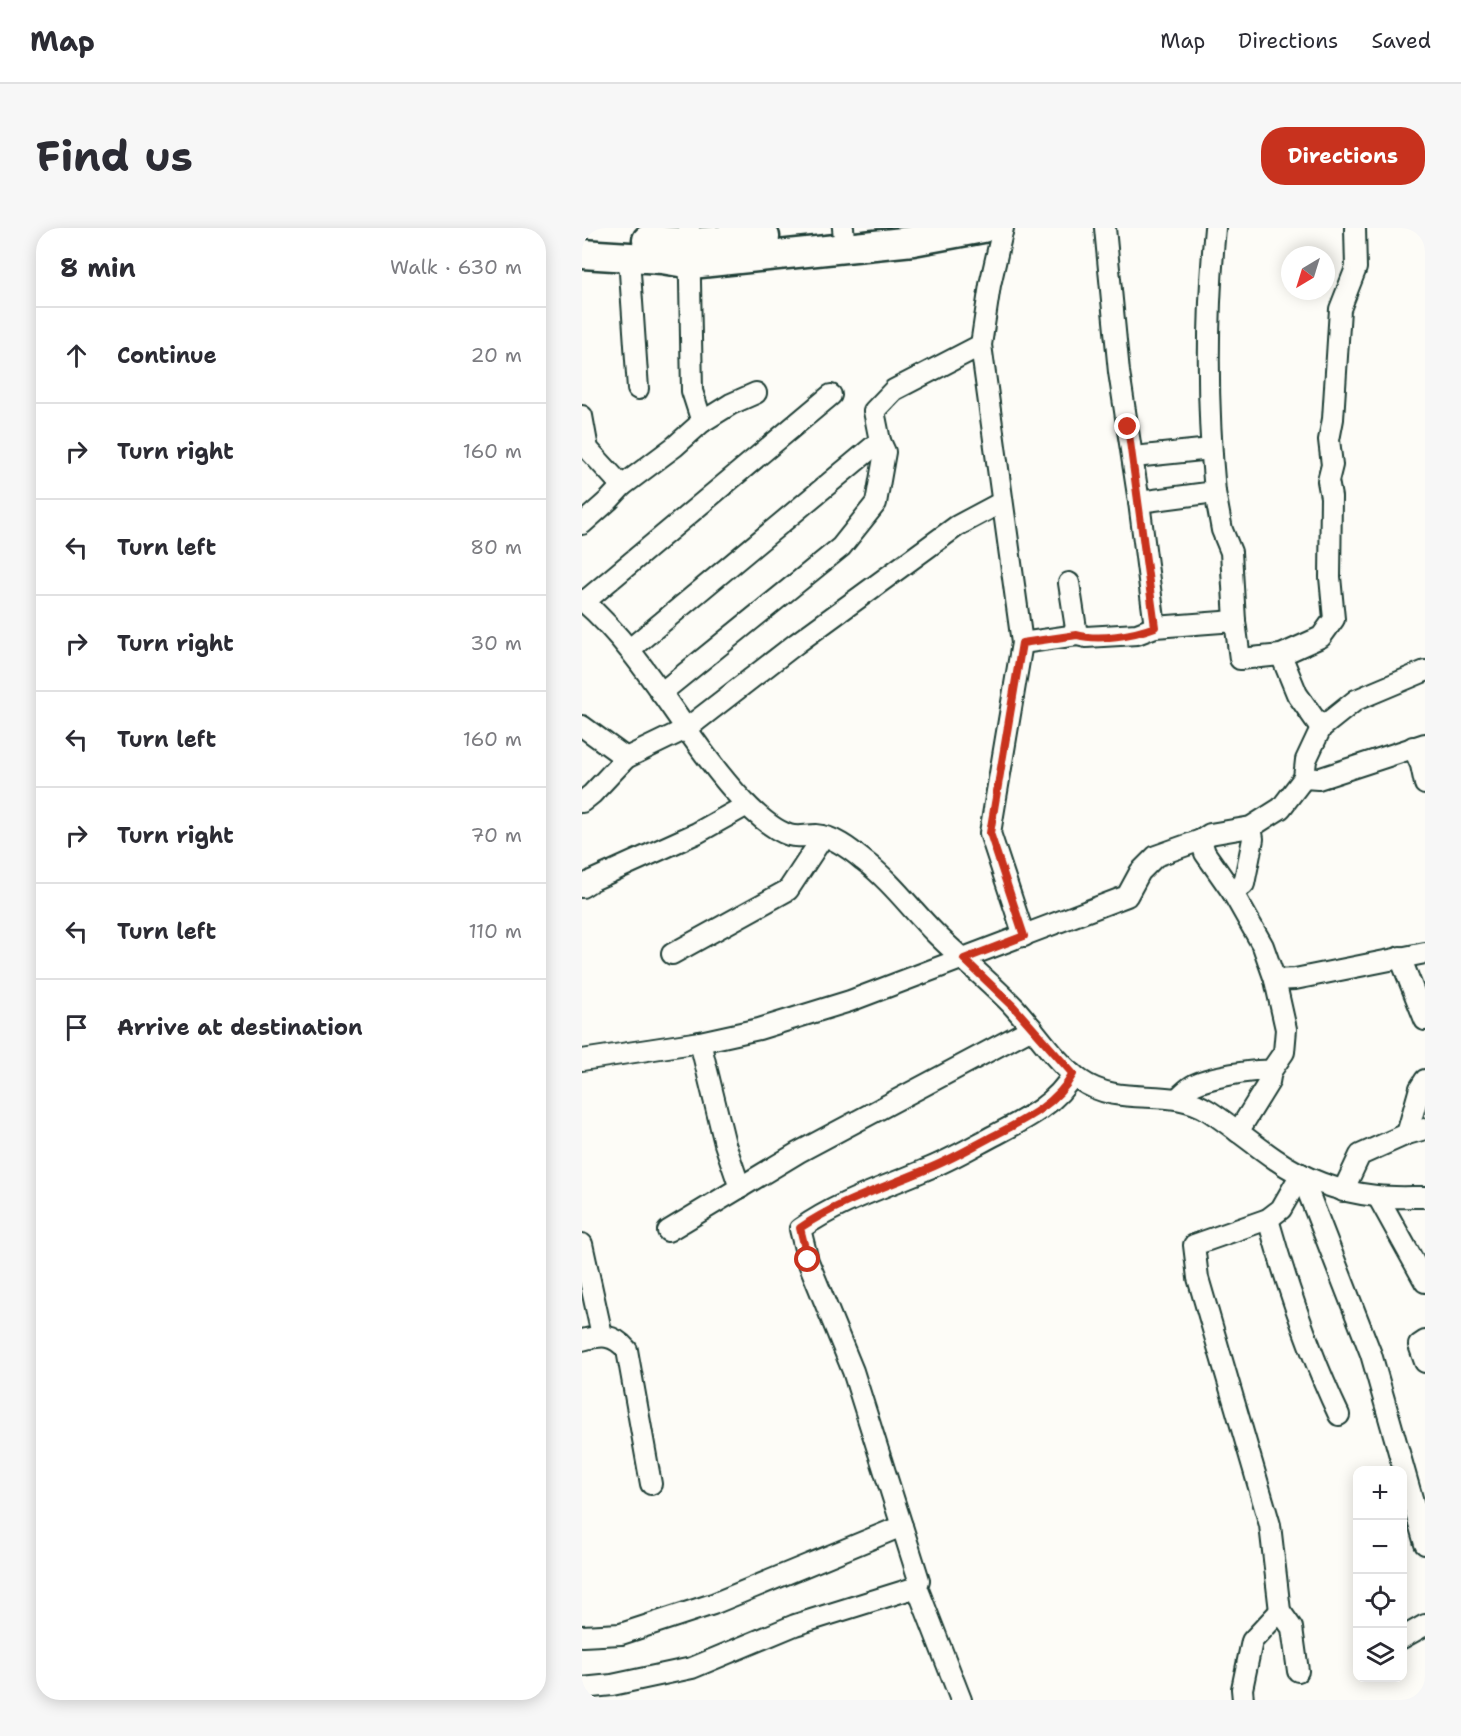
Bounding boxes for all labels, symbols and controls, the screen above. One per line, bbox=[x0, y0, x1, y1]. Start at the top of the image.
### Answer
text: Map bbox=[30, 22, 95, 60]
text: Map bbox=[1160, 27, 1205, 55]
text: Directions bbox=[1238, 27, 1338, 55]
text: Saved bbox=[1371, 27, 1431, 55]
button: Directions bbox=[1261, 127, 1425, 185]
text: Find us bbox=[36, 128, 193, 184]
north arrow bbox=[1281, 246, 1335, 300]
text: 8 min bbox=[60, 250, 136, 285]
text: Walk · 630 m bbox=[390, 254, 522, 280]
icon: ahead bbox=[60, 339, 93, 372]
text: Continue bbox=[117, 341, 217, 370]
text: 20 m bbox=[471, 342, 522, 368]
route end bbox=[1114, 413, 1140, 439]
icon: right bbox=[60, 435, 93, 468]
text: Turn right bbox=[117, 437, 234, 466]
text: 160 m bbox=[463, 438, 522, 464]
icon: left bbox=[60, 531, 93, 564]
text: Turn left bbox=[117, 533, 216, 562]
text: 80 m bbox=[470, 534, 522, 560]
icon: right bbox=[60, 627, 93, 660]
text: Turn right bbox=[117, 629, 234, 658]
text: 30 m bbox=[470, 630, 522, 656]
icon: left bbox=[60, 723, 93, 756]
text: Turn left bbox=[117, 725, 216, 754]
text: 160 m bbox=[463, 726, 522, 752]
icon: right bbox=[60, 819, 93, 852]
text: Turn right bbox=[117, 821, 234, 850]
text: 70 m bbox=[470, 822, 522, 848]
icon: left bbox=[60, 915, 93, 948]
text: Turn left bbox=[117, 917, 216, 946]
text: 110 m bbox=[468, 918, 522, 944]
icon: arrive bbox=[60, 1011, 93, 1044]
text: Arrive at destination bbox=[117, 1013, 363, 1042]
route start bbox=[794, 1246, 820, 1272]
map controls bbox=[1353, 1466, 1407, 1682]
button: + bbox=[1353, 1466, 1407, 1520]
button: − bbox=[1353, 1520, 1407, 1574]
button: locate bbox=[1353, 1574, 1407, 1628]
button: layers bbox=[1353, 1628, 1407, 1682]

